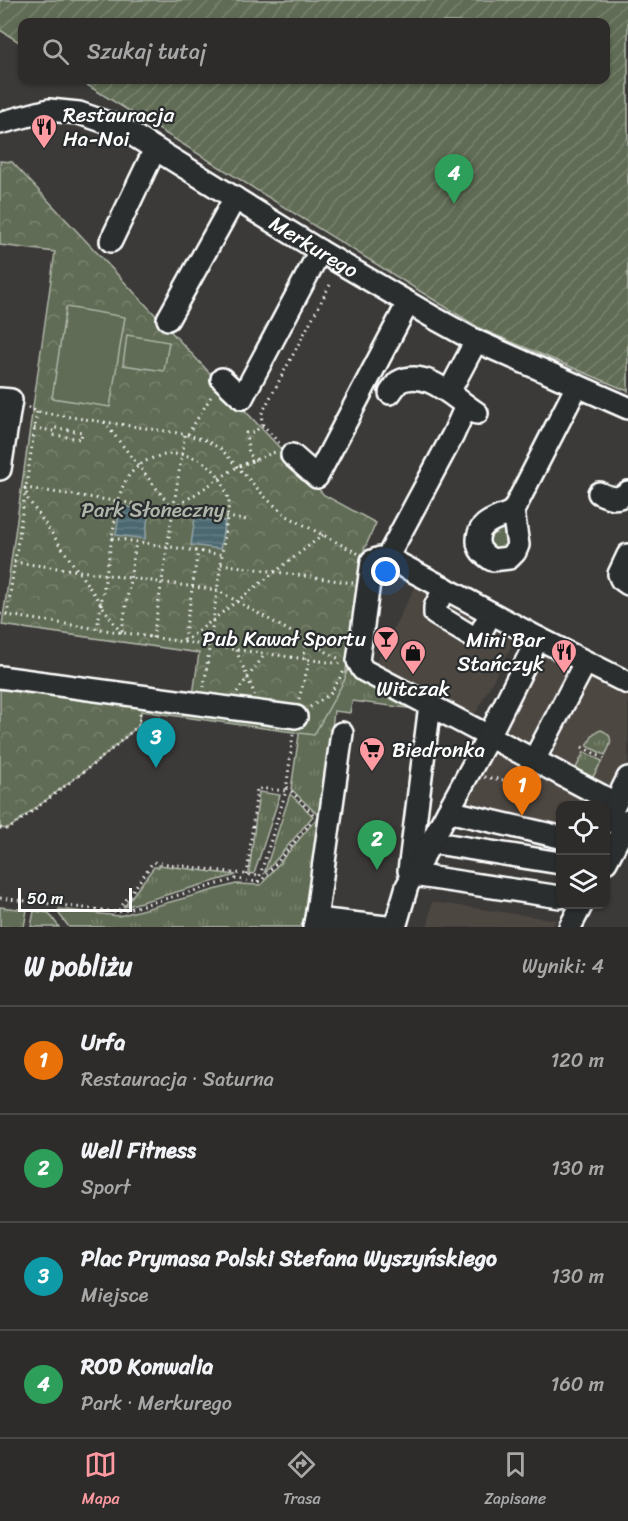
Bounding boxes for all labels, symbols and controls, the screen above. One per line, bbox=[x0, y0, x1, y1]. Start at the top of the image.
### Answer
search box bbox=[18, 18, 610, 84]
text: Szukaj tutaj bbox=[87, 32, 206, 71]
icon: search bbox=[39, 35, 72, 68]
place label: Restauracja Ha-Noi bbox=[63, 96, 175, 158]
restaurant icon: Restauracja Ha-Noi bbox=[29, 112, 59, 150]
pin: 4 bbox=[434, 154, 474, 204]
street label: Merkurego bbox=[262, 205, 366, 289]
park label: Park Słoneczny bbox=[81, 491, 225, 529]
your location bbox=[371, 557, 400, 586]
place label: Pub Kawał Sportu bbox=[202, 620, 367, 658]
place label: Mini Bar Stańczyk bbox=[457, 621, 545, 683]
bar icon: Pub Kawał Sportu bbox=[371, 624, 401, 662]
restaurant icon: Mini Bar Stańczyk bbox=[549, 637, 579, 675]
shop icon: Witczak bbox=[398, 638, 428, 676]
place label: Witczak bbox=[376, 670, 451, 708]
pin: 3 bbox=[136, 718, 176, 768]
place label: Biedronka bbox=[392, 731, 485, 769]
supermarket icon: Biedronka bbox=[357, 735, 387, 773]
pin: 1 bbox=[502, 766, 542, 816]
map controls bbox=[556, 801, 610, 909]
button: locate bbox=[556, 801, 610, 855]
pin: 2 bbox=[358, 820, 397, 870]
button: layers bbox=[556, 855, 610, 909]
text: 50 m bbox=[27, 884, 63, 913]
scale bar bbox=[18, 885, 132, 912]
text: W pobliżu bbox=[24, 943, 133, 989]
text: Wyniki: 4 bbox=[522, 949, 604, 984]
text: Urfa bbox=[81, 1023, 125, 1062]
text: 1 bbox=[39, 1043, 48, 1078]
text: 120 m bbox=[551, 1043, 604, 1078]
text: Restauracja · Saturna bbox=[81, 1062, 274, 1097]
text: Well Fitness bbox=[81, 1131, 196, 1170]
text: 2 bbox=[38, 1151, 49, 1186]
text: 130 m bbox=[551, 1151, 604, 1186]
text: Sport bbox=[81, 1170, 131, 1205]
text: Plac Prymasa Polski Stefana Wyszyńskiego bbox=[81, 1239, 497, 1278]
text: 3 bbox=[38, 1259, 49, 1294]
text: 130 m bbox=[551, 1259, 604, 1294]
text: Miejsce bbox=[81, 1278, 148, 1313]
text: ROD Konwalia bbox=[81, 1347, 213, 1386]
text: 4 bbox=[37, 1367, 50, 1402]
text: 160 m bbox=[551, 1367, 604, 1402]
text: Park · Merkurego bbox=[81, 1386, 232, 1421]
tab: Mapa bbox=[82, 1448, 119, 1513]
tab: Trasa bbox=[283, 1448, 321, 1513]
tab: Zapisane bbox=[484, 1448, 546, 1513]

